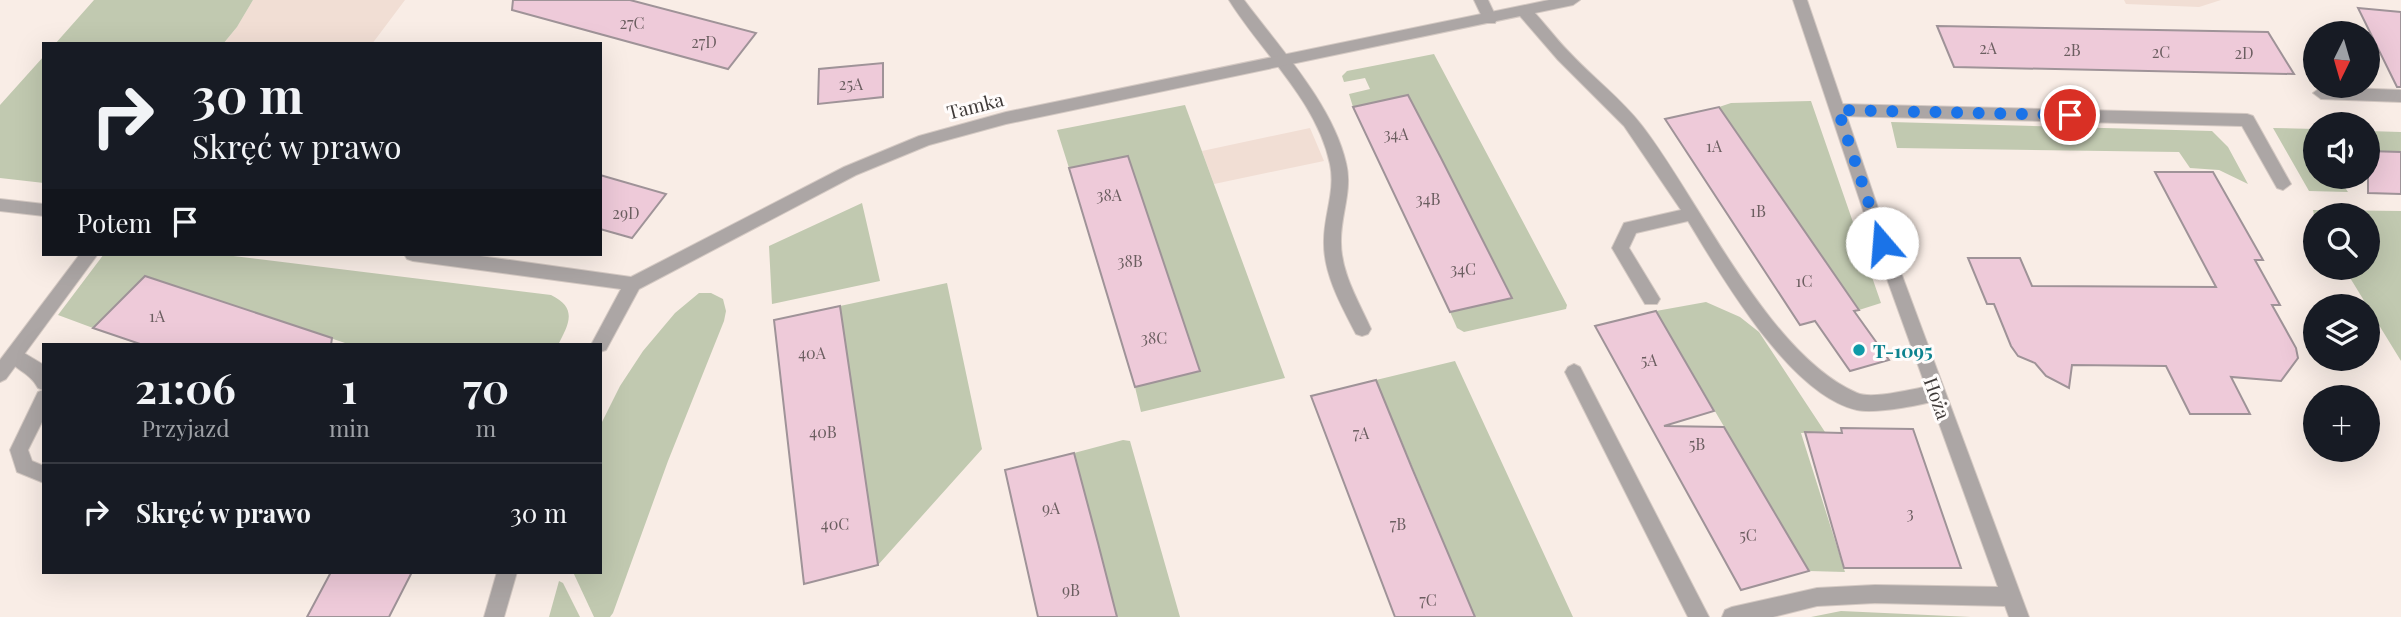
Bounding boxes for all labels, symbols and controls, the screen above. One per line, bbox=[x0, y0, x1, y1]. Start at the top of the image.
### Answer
house number: 27C bbox=[619, 12, 645, 33]
north arrow bbox=[2303, 21, 2380, 98]
map controls bbox=[2303, 21, 2380, 462]
house number: 27D bbox=[691, 31, 717, 52]
house number: 2A bbox=[1979, 37, 1998, 58]
house number: 2B bbox=[2063, 39, 2081, 60]
house number: 2C bbox=[2152, 41, 2170, 62]
house number: 2D bbox=[2234, 42, 2254, 63]
text: 30 m bbox=[192, 61, 303, 126]
icon: right bbox=[77, 70, 168, 161]
house number: 25A bbox=[839, 73, 864, 94]
street label: Tamka bbox=[944, 85, 1007, 125]
pin bbox=[2040, 85, 2100, 145]
icon: arrive bbox=[2051, 96, 2089, 134]
button: sound bbox=[2303, 112, 2380, 189]
house number: 34A bbox=[1383, 123, 1410, 144]
text: Skręć w prawo bbox=[192, 124, 402, 167]
house number: 1A bbox=[1706, 135, 1723, 156]
house number: 38A bbox=[1096, 184, 1123, 205]
house number: 34B bbox=[1415, 188, 1441, 209]
house number: 1B bbox=[1750, 200, 1766, 221]
house number: 29D bbox=[612, 202, 640, 223]
icon: arrive bbox=[166, 203, 204, 241]
button: search bbox=[2303, 203, 2380, 280]
text: Potem bbox=[77, 205, 152, 240]
position arrow bbox=[1845, 206, 1919, 280]
house number: 38B bbox=[1117, 250, 1143, 271]
house number: 34C bbox=[1450, 258, 1476, 279]
house number: 1C bbox=[1796, 270, 1812, 291]
button: layers bbox=[2303, 294, 2380, 371]
house number: 1A bbox=[149, 305, 166, 326]
house number: 38C bbox=[1141, 327, 1167, 348]
place label: T-1095 bbox=[1873, 337, 1933, 363]
house number: 40A bbox=[798, 342, 827, 363]
marker: T-1095 bbox=[1851, 342, 1867, 358]
house number: 5A bbox=[1641, 349, 1658, 370]
text: 21:06 bbox=[135, 359, 236, 415]
text: 1 bbox=[341, 359, 357, 415]
text: 70 bbox=[463, 359, 509, 415]
street label: Hoża bbox=[1918, 373, 1958, 423]
button: + bbox=[2303, 385, 2380, 462]
text: Przyjazd bbox=[141, 412, 230, 443]
text: min bbox=[329, 412, 370, 443]
text: m bbox=[476, 412, 496, 443]
house number: 40B bbox=[809, 421, 837, 442]
house number: 7A bbox=[1353, 422, 1370, 443]
house number: 5B bbox=[1689, 433, 1705, 454]
icon: right bbox=[77, 493, 115, 531]
text: Skręć w prawo bbox=[136, 495, 311, 530]
text: 30 m bbox=[510, 495, 567, 530]
house number: 9A bbox=[1042, 497, 1061, 518]
house number: 3 bbox=[1906, 502, 1914, 523]
house number: 40C bbox=[821, 513, 849, 534]
house number: 7B bbox=[1390, 513, 1406, 534]
house number: 5C bbox=[1739, 524, 1757, 545]
house number: 9B bbox=[1062, 579, 1080, 600]
house number: 7C bbox=[1419, 589, 1437, 610]

